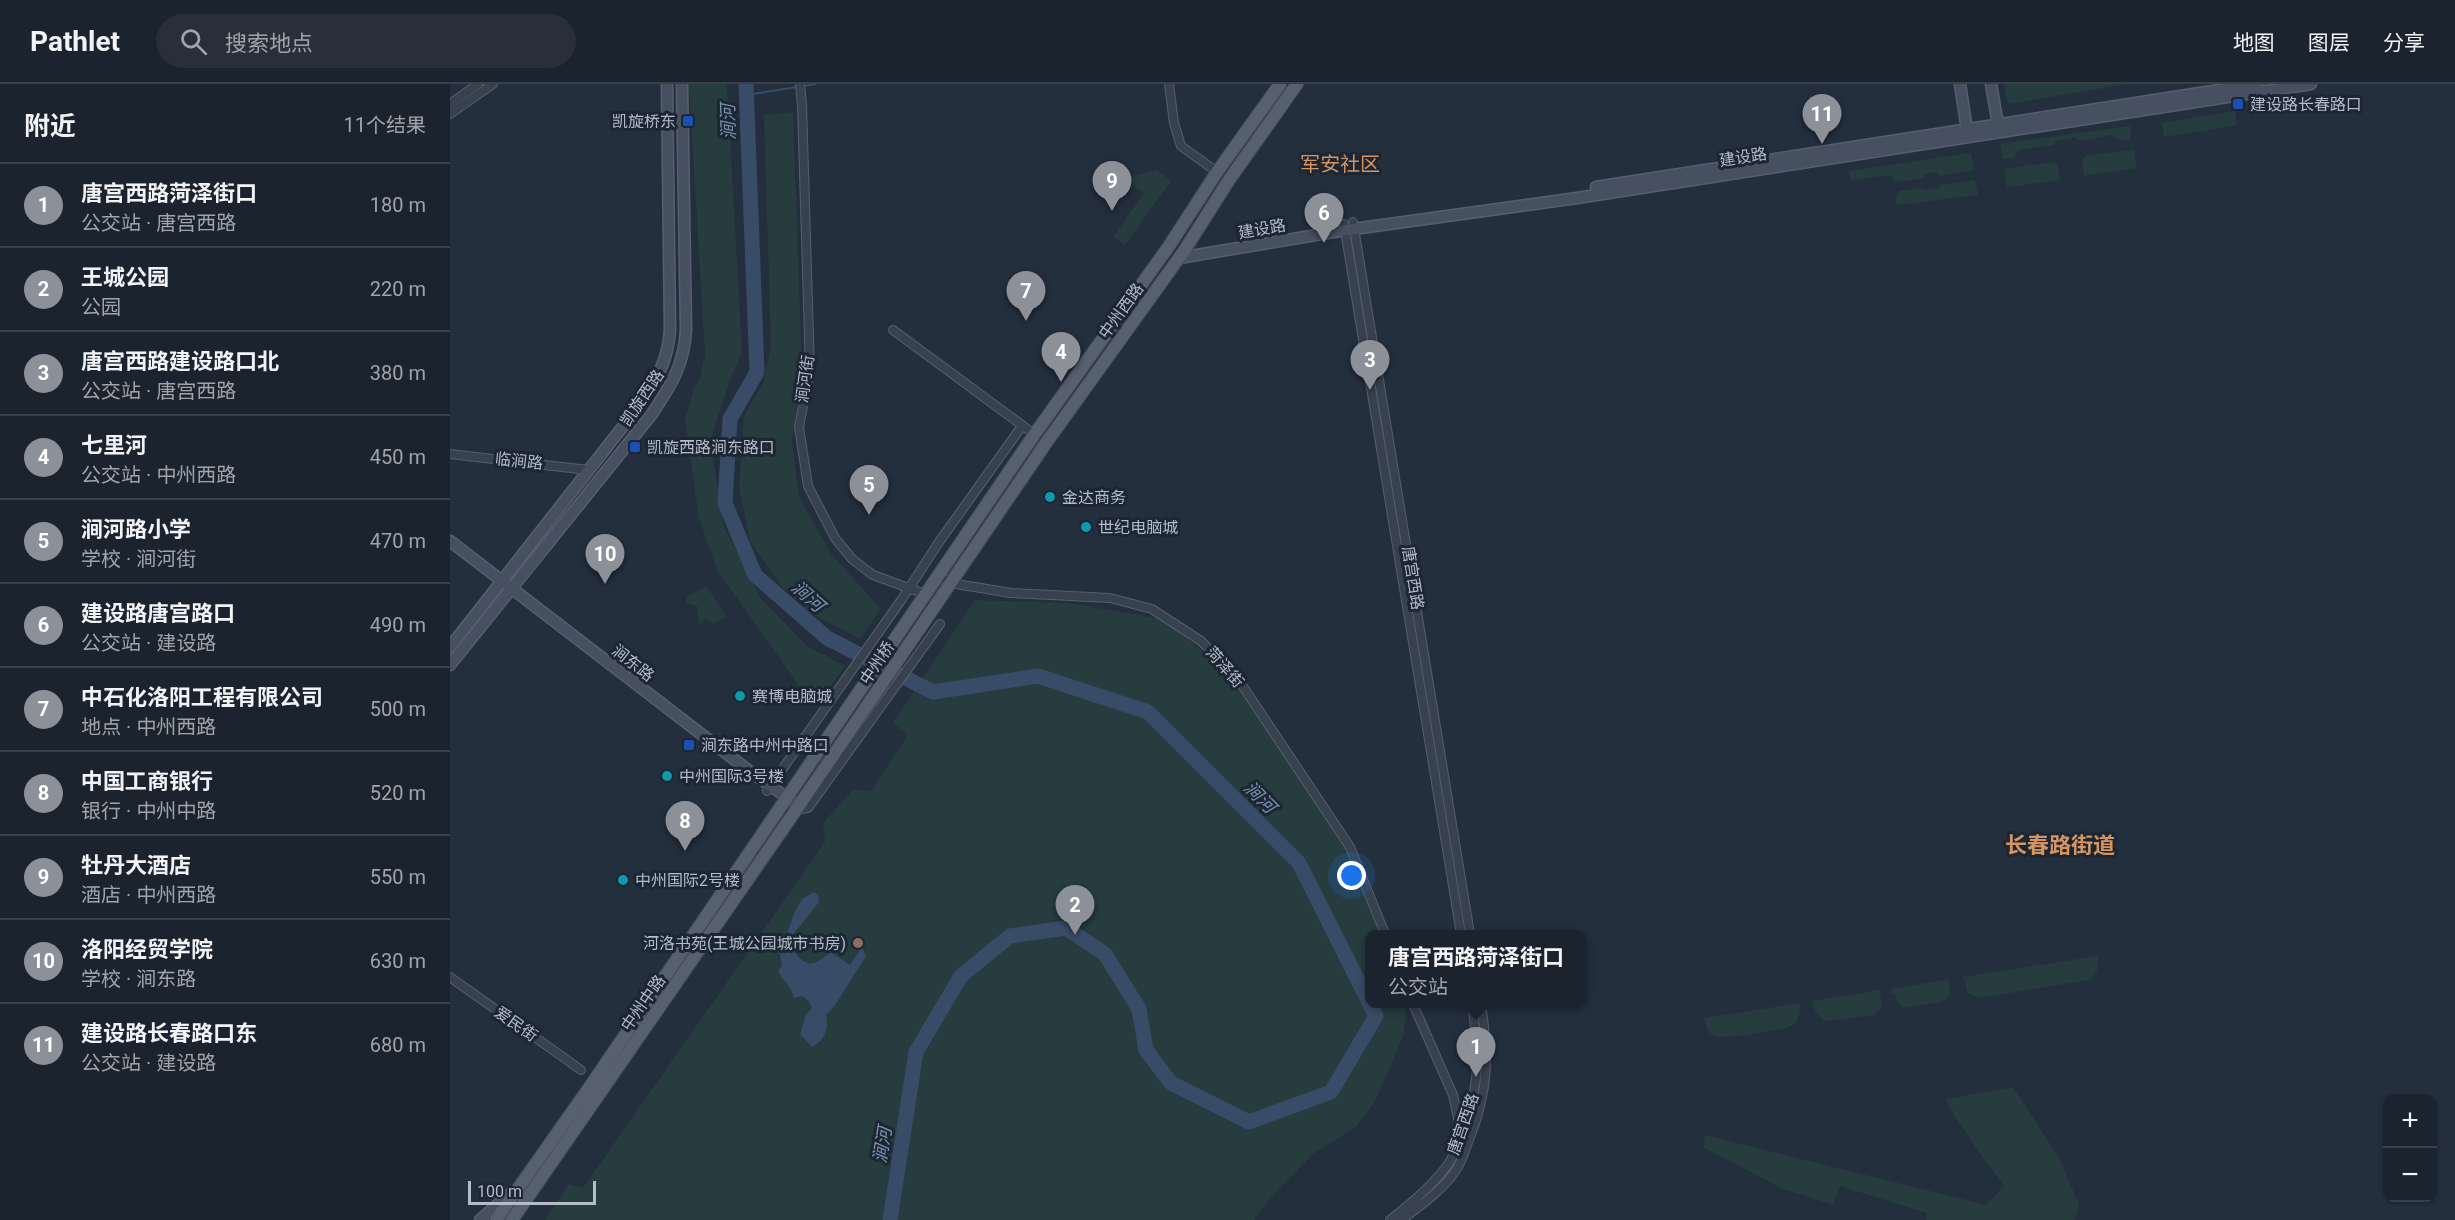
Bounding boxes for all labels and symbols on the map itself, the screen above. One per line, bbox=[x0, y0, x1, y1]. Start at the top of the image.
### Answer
pin: 11 bbox=[1802, 94, 1842, 144]
place label: 建设路长春路口 bbox=[2250, 95, 2362, 114]
marker: 建设路长春路口 bbox=[2231, 97, 2245, 111]
water label: 涧河 bbox=[717, 101, 739, 140]
place label: 凯旋桥东 bbox=[612, 112, 676, 131]
marker: 凯旋桥东 bbox=[681, 114, 695, 128]
street label: 建设路 bbox=[1718, 144, 1768, 170]
district label: 军安社区 bbox=[1300, 152, 1380, 176]
pin: 9 bbox=[1092, 162, 1132, 211]
pin: 6 bbox=[1304, 194, 1344, 243]
street label: 建设路 bbox=[1237, 215, 1287, 243]
pin: 7 bbox=[1006, 272, 1046, 321]
street label: 中州西路 bbox=[1095, 280, 1147, 342]
pin: 4 bbox=[1042, 332, 1080, 382]
pin: 3 bbox=[1350, 340, 1390, 390]
street label: 涧河街 bbox=[792, 354, 818, 404]
street label: 凯旋西路 bbox=[616, 366, 668, 430]
place label: 凯旋西路涧东路口 bbox=[647, 438, 775, 457]
marker: 凯旋西路涧东路口 bbox=[628, 440, 642, 454]
street label: 临涧路 bbox=[494, 449, 544, 473]
pin: 5 bbox=[850, 466, 888, 515]
place label: 金达商务 bbox=[1062, 488, 1126, 507]
marker: 金达商务 bbox=[1043, 490, 1057, 504]
place label: 世纪电脑城 bbox=[1098, 518, 1178, 537]
marker: 世纪电脑城 bbox=[1079, 520, 1093, 534]
pin: 10 bbox=[586, 534, 624, 584]
street label: 唐宫西路 bbox=[1399, 545, 1427, 611]
water label: 涧河 bbox=[788, 576, 831, 618]
street label: 中州桥 bbox=[856, 638, 898, 688]
street label: 涧东路 bbox=[608, 641, 658, 685]
street label: 菏泽街 bbox=[1202, 643, 1248, 691]
place label: 赛博电脑城 bbox=[752, 687, 832, 706]
marker: 赛博电脑城 bbox=[733, 689, 747, 703]
place label: 涧东路中州中路口 bbox=[701, 736, 829, 755]
marker: 涧东路中州中路口 bbox=[682, 738, 696, 752]
place label: 中州国际3号楼 bbox=[679, 767, 784, 786]
marker: 中州国际3号楼 bbox=[660, 769, 674, 783]
water label: 涧河 bbox=[1240, 777, 1282, 819]
pin: 8 bbox=[666, 802, 704, 851]
district label: 长春路街道 bbox=[2005, 833, 2115, 858]
your location bbox=[1337, 861, 1366, 890]
place label: 中州国际2号楼 bbox=[635, 871, 740, 890]
marker: 中州国际2号楼 bbox=[616, 873, 630, 887]
pin: 2 bbox=[1056, 886, 1094, 935]
place label: 河洛书苑(王城公园城市书房) bbox=[643, 934, 846, 953]
marker: 河洛书苑(王城公园城市书房) bbox=[851, 936, 865, 950]
street label: 中州中路 bbox=[617, 971, 669, 1035]
street label: 爱民街 bbox=[491, 1002, 541, 1046]
pin: 1 bbox=[1456, 1028, 1496, 1077]
street label: 唐宫西路 bbox=[1444, 1091, 1482, 1157]
water label: 涧河 bbox=[869, 1123, 896, 1164]
scale bar bbox=[468, 1178, 596, 1206]

